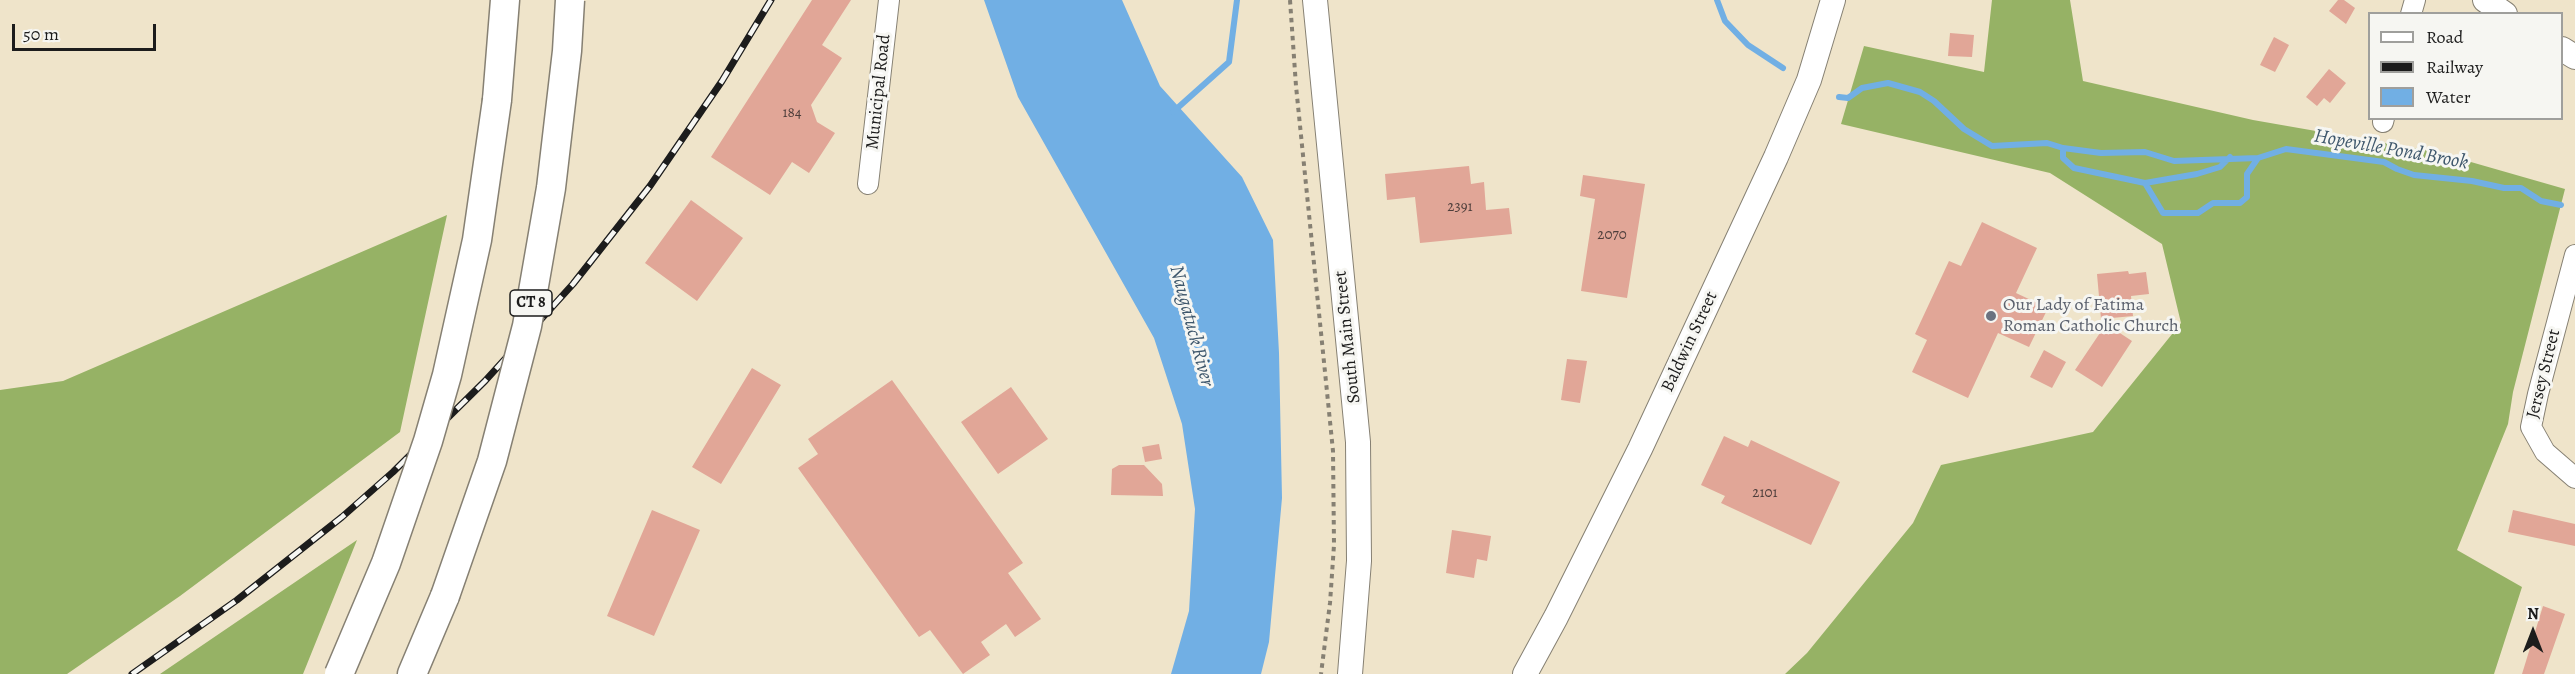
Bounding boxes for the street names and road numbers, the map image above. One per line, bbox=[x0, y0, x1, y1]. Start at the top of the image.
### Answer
street label: Municipal Road bbox=[862, 33, 896, 151]
street label: South Main Street bbox=[1330, 270, 1366, 404]
street label: Baldwin Street bbox=[1657, 288, 1723, 396]
road number: CT 8 bbox=[510, 290, 552, 316]
street label: Jersey Street bbox=[2522, 327, 2566, 421]

